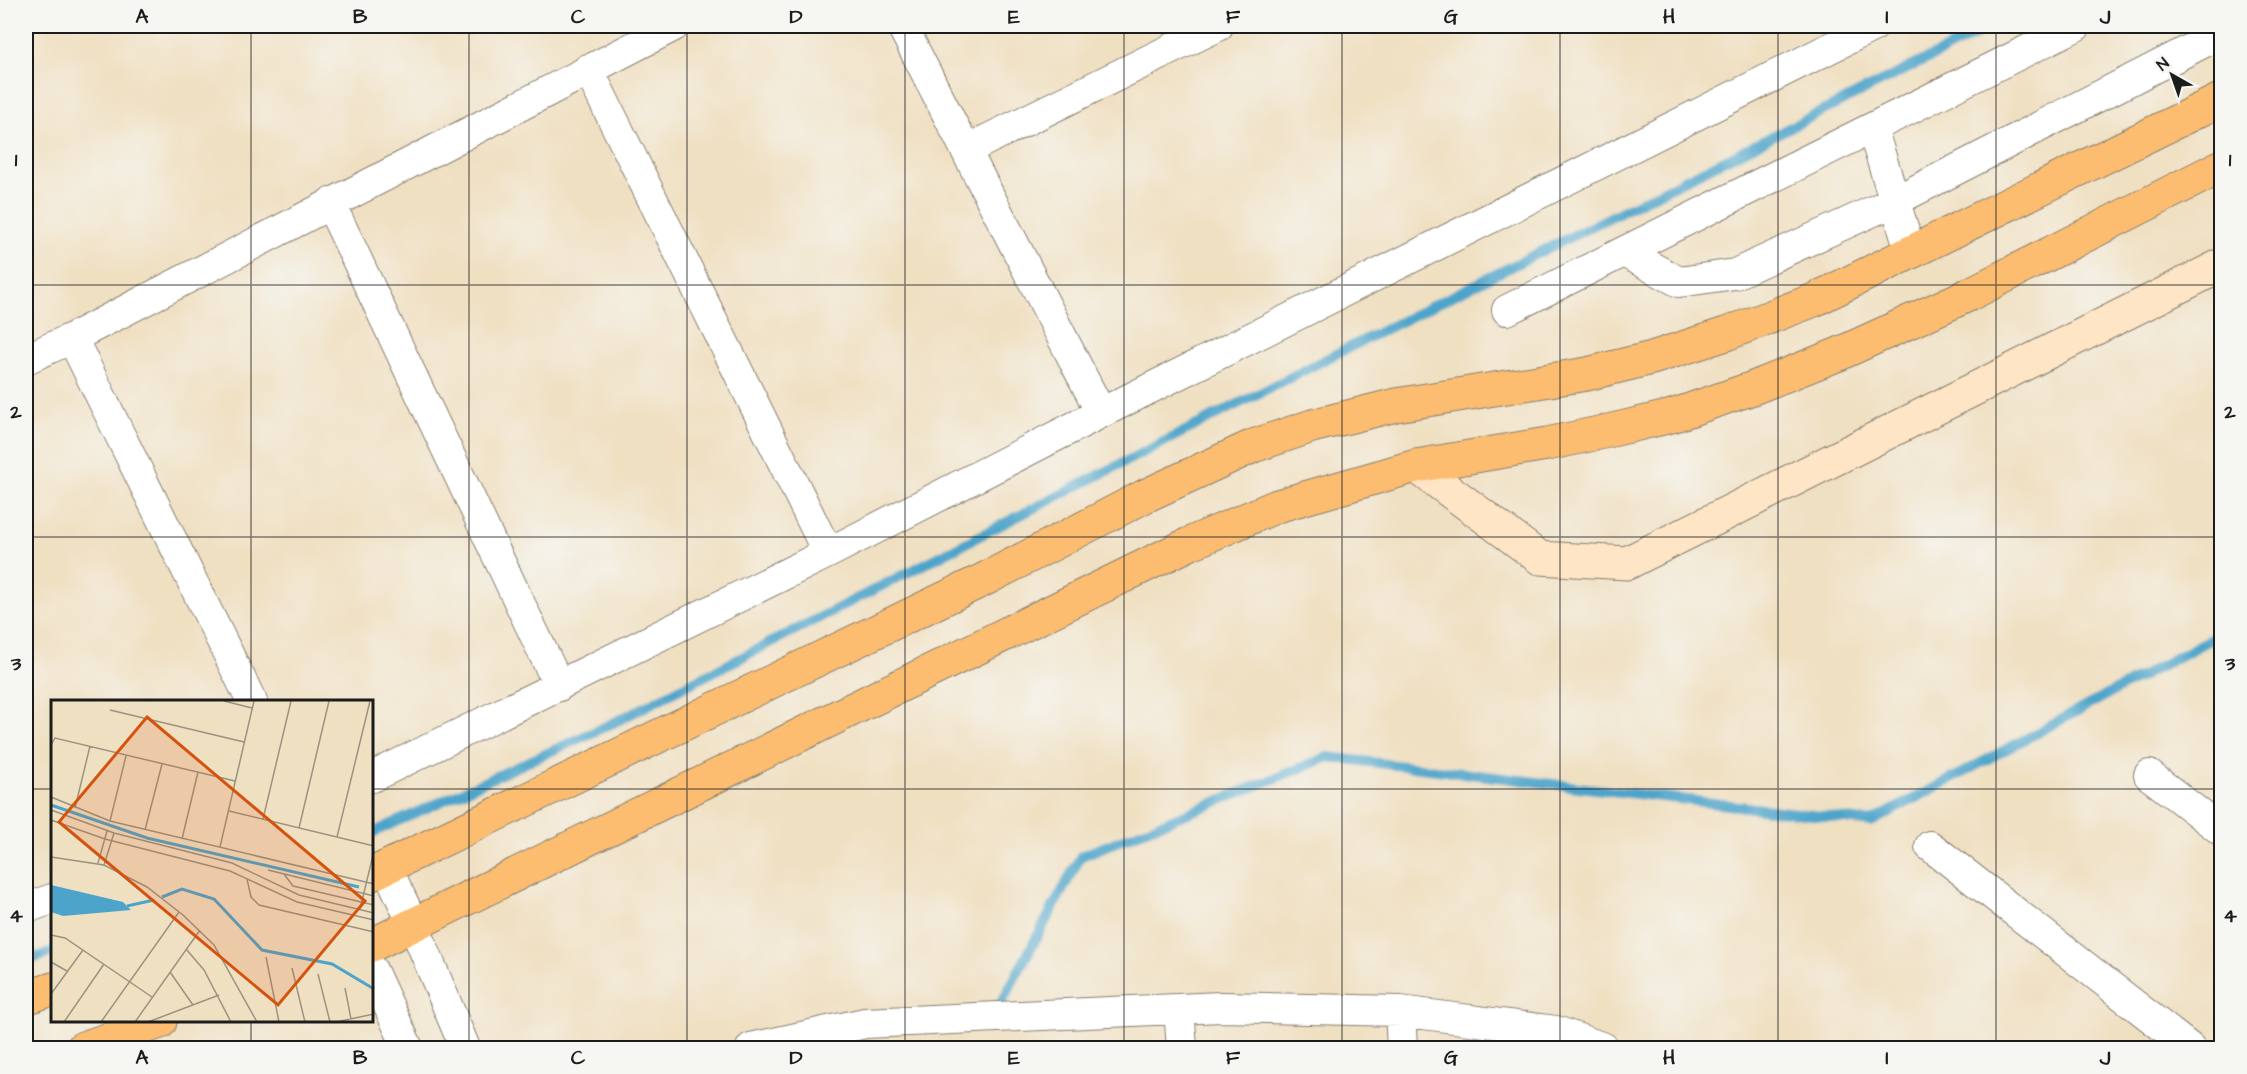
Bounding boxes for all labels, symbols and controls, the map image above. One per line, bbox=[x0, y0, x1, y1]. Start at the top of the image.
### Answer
text: A bbox=[136, 3, 149, 31]
text: B bbox=[353, 3, 368, 31]
text: C bbox=[571, 3, 586, 31]
text: D bbox=[790, 3, 803, 31]
text: E bbox=[1008, 3, 1020, 31]
text: F bbox=[1226, 3, 1241, 31]
text: G bbox=[1444, 3, 1458, 31]
text: H bbox=[1663, 3, 1675, 31]
text: I bbox=[1885, 3, 1889, 31]
text: J bbox=[2099, 3, 2111, 31]
north arrow bbox=[2142, 45, 2202, 105]
text: N bbox=[2152, 53, 2174, 76]
text: 1 bbox=[15, 146, 18, 174]
text: 1 bbox=[2229, 146, 2232, 174]
text: 2 bbox=[9, 398, 22, 426]
text: 2 bbox=[2223, 398, 2236, 426]
text: 3 bbox=[10, 650, 22, 678]
text: 3 bbox=[2224, 650, 2236, 678]
inset map bbox=[51, 700, 374, 1023]
text: 4 bbox=[9, 902, 23, 930]
text: 4 bbox=[2223, 902, 2237, 930]
text: A bbox=[136, 1044, 149, 1072]
text: B bbox=[353, 1044, 368, 1072]
text: C bbox=[571, 1044, 586, 1072]
text: D bbox=[790, 1044, 803, 1072]
text: E bbox=[1008, 1044, 1020, 1072]
text: F bbox=[1226, 1044, 1241, 1072]
text: G bbox=[1444, 1044, 1458, 1072]
text: H bbox=[1663, 1044, 1675, 1072]
text: I bbox=[1885, 1044, 1889, 1072]
text: J bbox=[2099, 1044, 2111, 1072]

